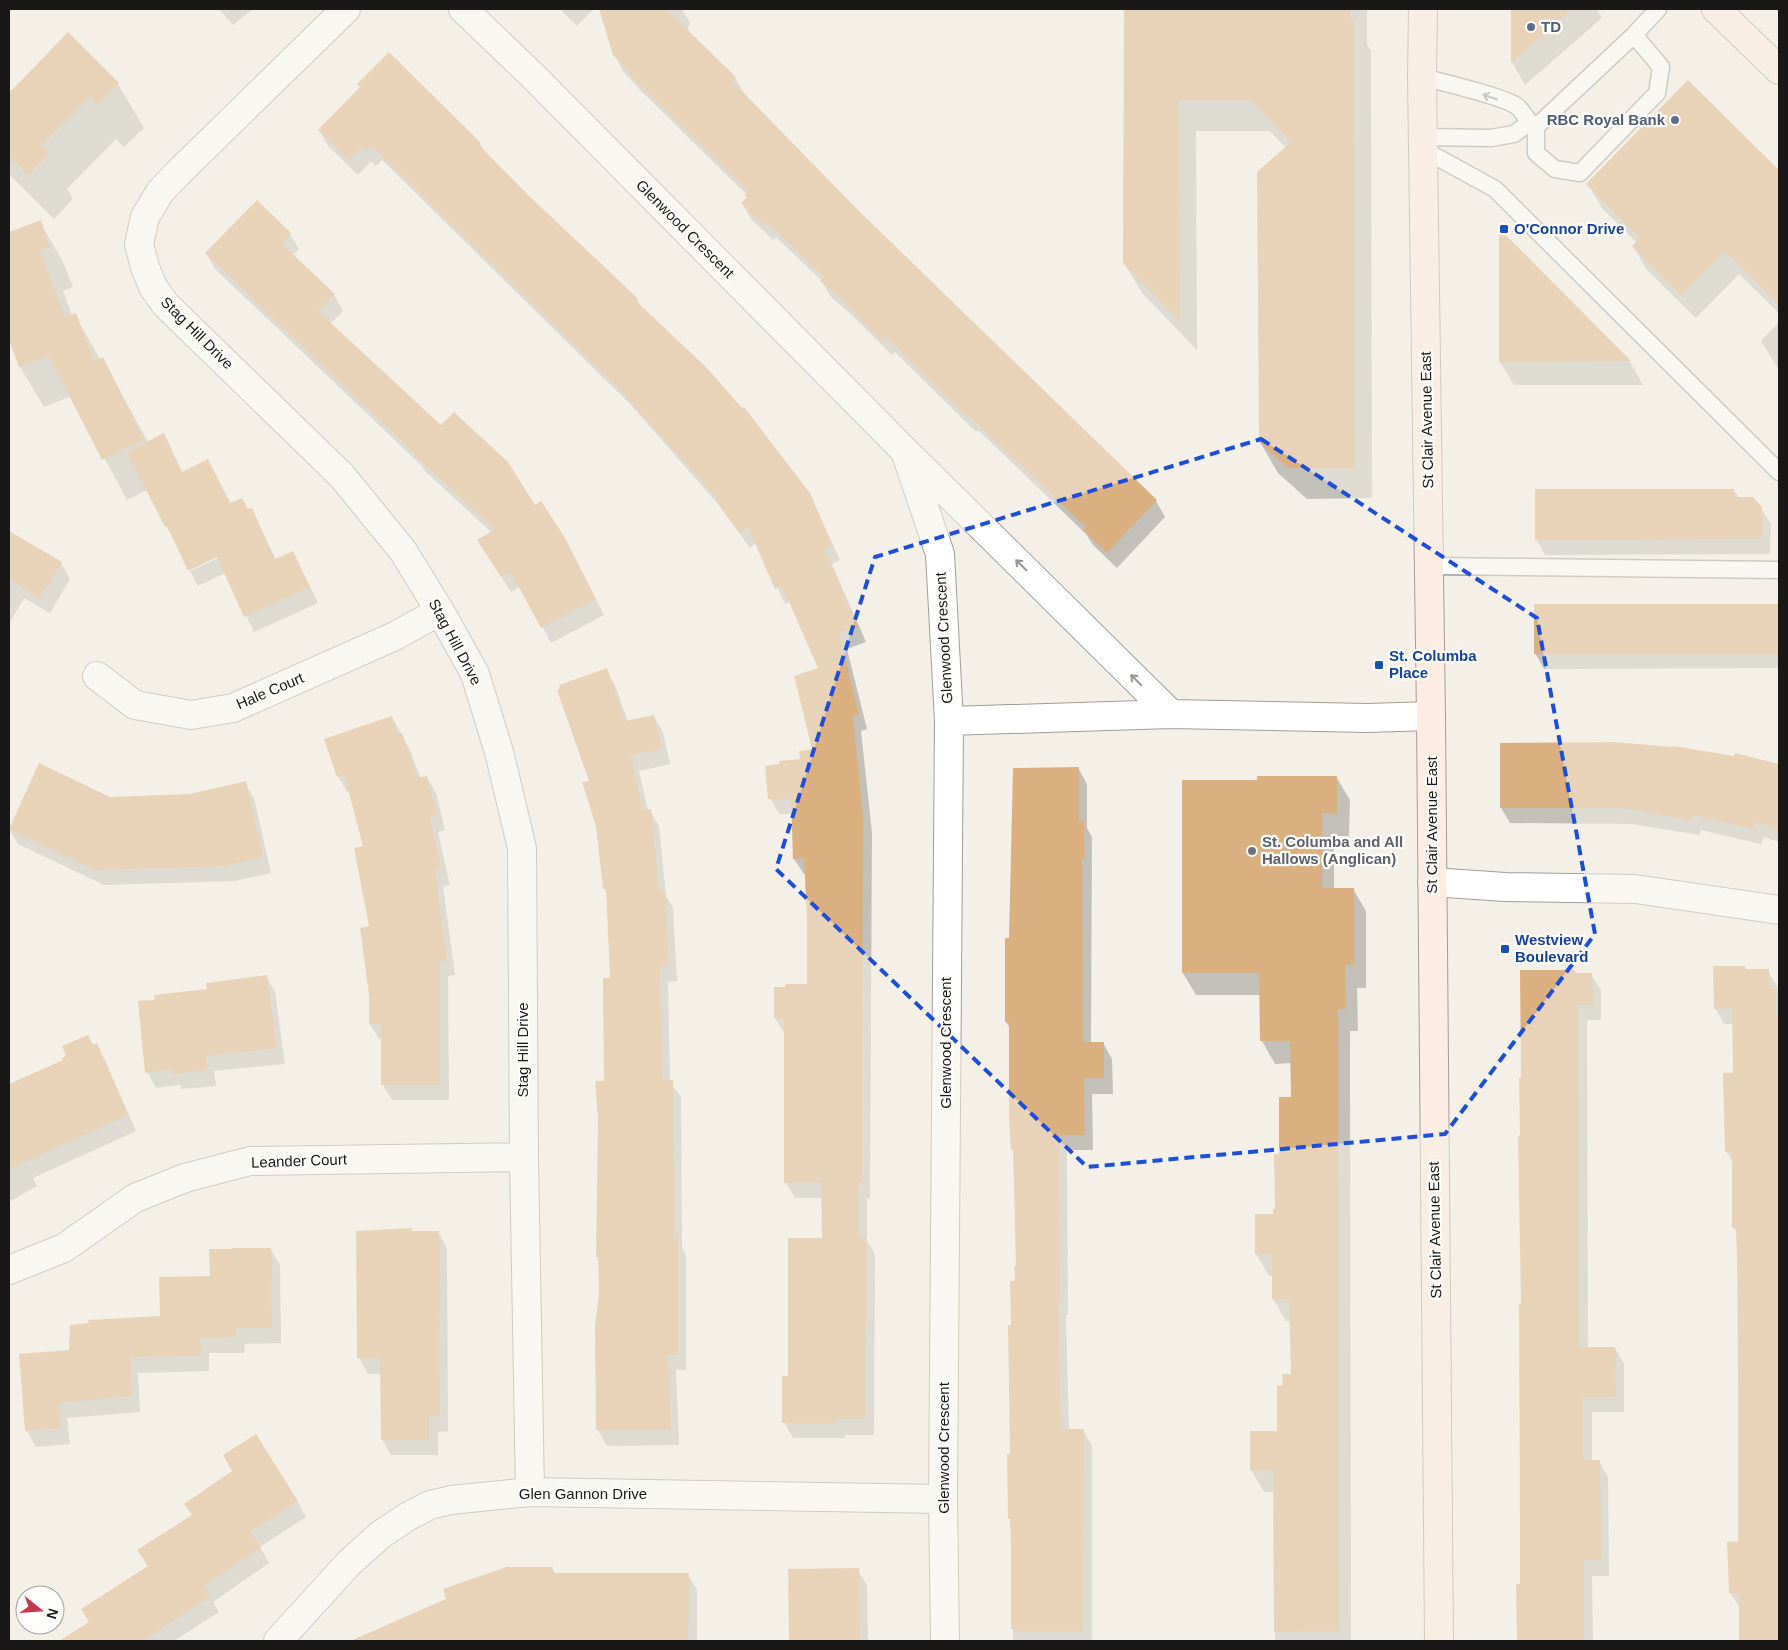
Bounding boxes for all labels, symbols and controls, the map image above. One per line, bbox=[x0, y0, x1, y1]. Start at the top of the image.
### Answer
place label: TD bbox=[1541, 18, 1561, 35]
marker: TD bbox=[1525, 21, 1537, 33]
one-way arrow bbox=[1483, 91, 1499, 101]
place label: RBC Royal Bank bbox=[1547, 111, 1666, 128]
marker: RBC Royal Bank bbox=[1669, 114, 1681, 126]
street label: Glenwood Crescent bbox=[633, 176, 739, 282]
place label: O'Connor Drive bbox=[1514, 220, 1624, 237]
marker: O'Connor Drive bbox=[1498, 223, 1510, 235]
street label: Stag Hill Drive bbox=[158, 293, 237, 372]
street label: St Clair Avenue East bbox=[1417, 350, 1436, 489]
one-way arrow bbox=[1014, 559, 1027, 571]
street label: Glenwood Crescent bbox=[932, 571, 955, 704]
street label: Stag Hill Drive bbox=[426, 596, 485, 688]
place label: St. Columba Place bbox=[1389, 647, 1477, 681]
marker: St. Columba Place bbox=[1373, 659, 1385, 671]
street label: Hale Court bbox=[233, 668, 307, 712]
one-way arrow bbox=[1130, 673, 1142, 686]
street label: St Clair Avenue East bbox=[1423, 756, 1440, 894]
place label: St. Columba and All Hallows (Anglican) bbox=[1262, 833, 1403, 867]
marker: St. Columba and All Hallows (Anglican) bbox=[1246, 845, 1258, 857]
place label: Westview Boulevard bbox=[1515, 931, 1588, 965]
marker: Westview Boulevard bbox=[1499, 943, 1511, 955]
street label: Glenwood Crescent bbox=[937, 976, 954, 1109]
street label: Stag Hill Drive bbox=[514, 1002, 531, 1098]
street label: Leander Court bbox=[251, 1150, 348, 1171]
street label: St Clair Avenue East bbox=[1425, 1160, 1444, 1299]
street label: Glenwood Crescent bbox=[935, 1381, 952, 1514]
street label: Glen Gannon Drive bbox=[519, 1485, 647, 1502]
north arrow bbox=[15, 1585, 65, 1635]
text: N bbox=[43, 1607, 62, 1621]

